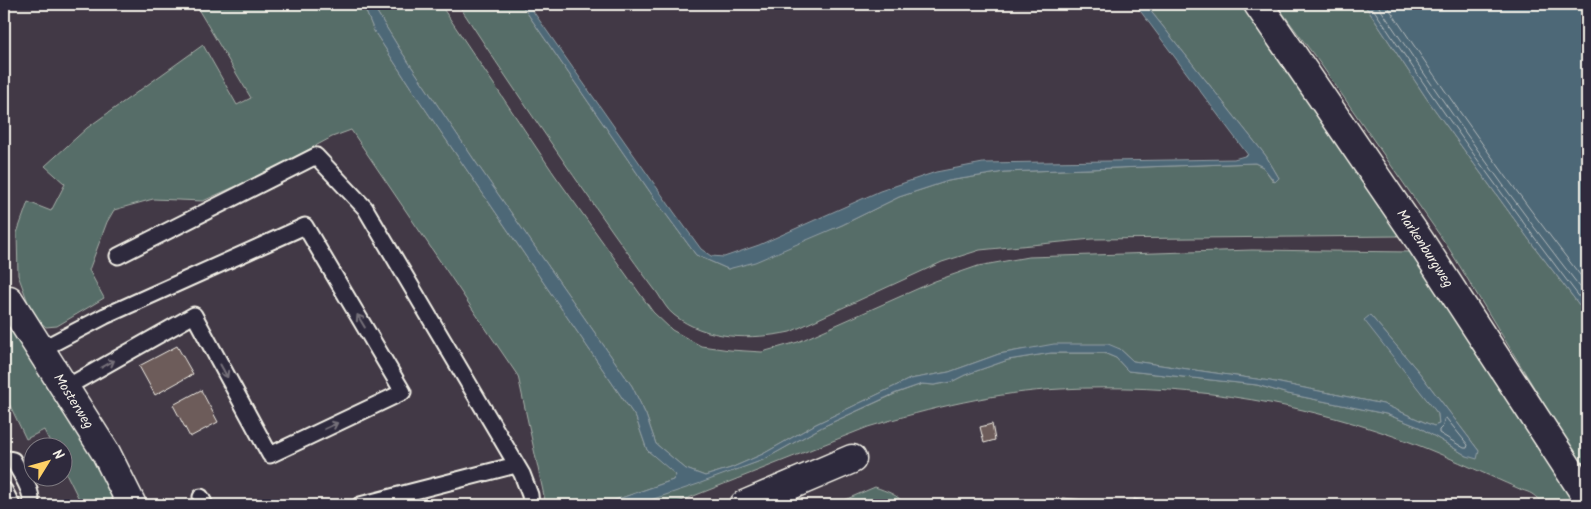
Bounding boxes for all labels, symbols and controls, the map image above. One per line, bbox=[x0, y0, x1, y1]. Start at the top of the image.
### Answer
street label: Markenburgweg bbox=[1390, 205, 1459, 292]
one-way arrow bbox=[356, 314, 366, 328]
one-way arrow bbox=[100, 359, 115, 369]
one-way arrow bbox=[219, 363, 229, 378]
street label: Mosterweg bbox=[47, 369, 99, 433]
one-way arrow bbox=[323, 421, 338, 431]
north arrow bbox=[22, 436, 72, 486]
text: N bbox=[46, 445, 69, 465]

